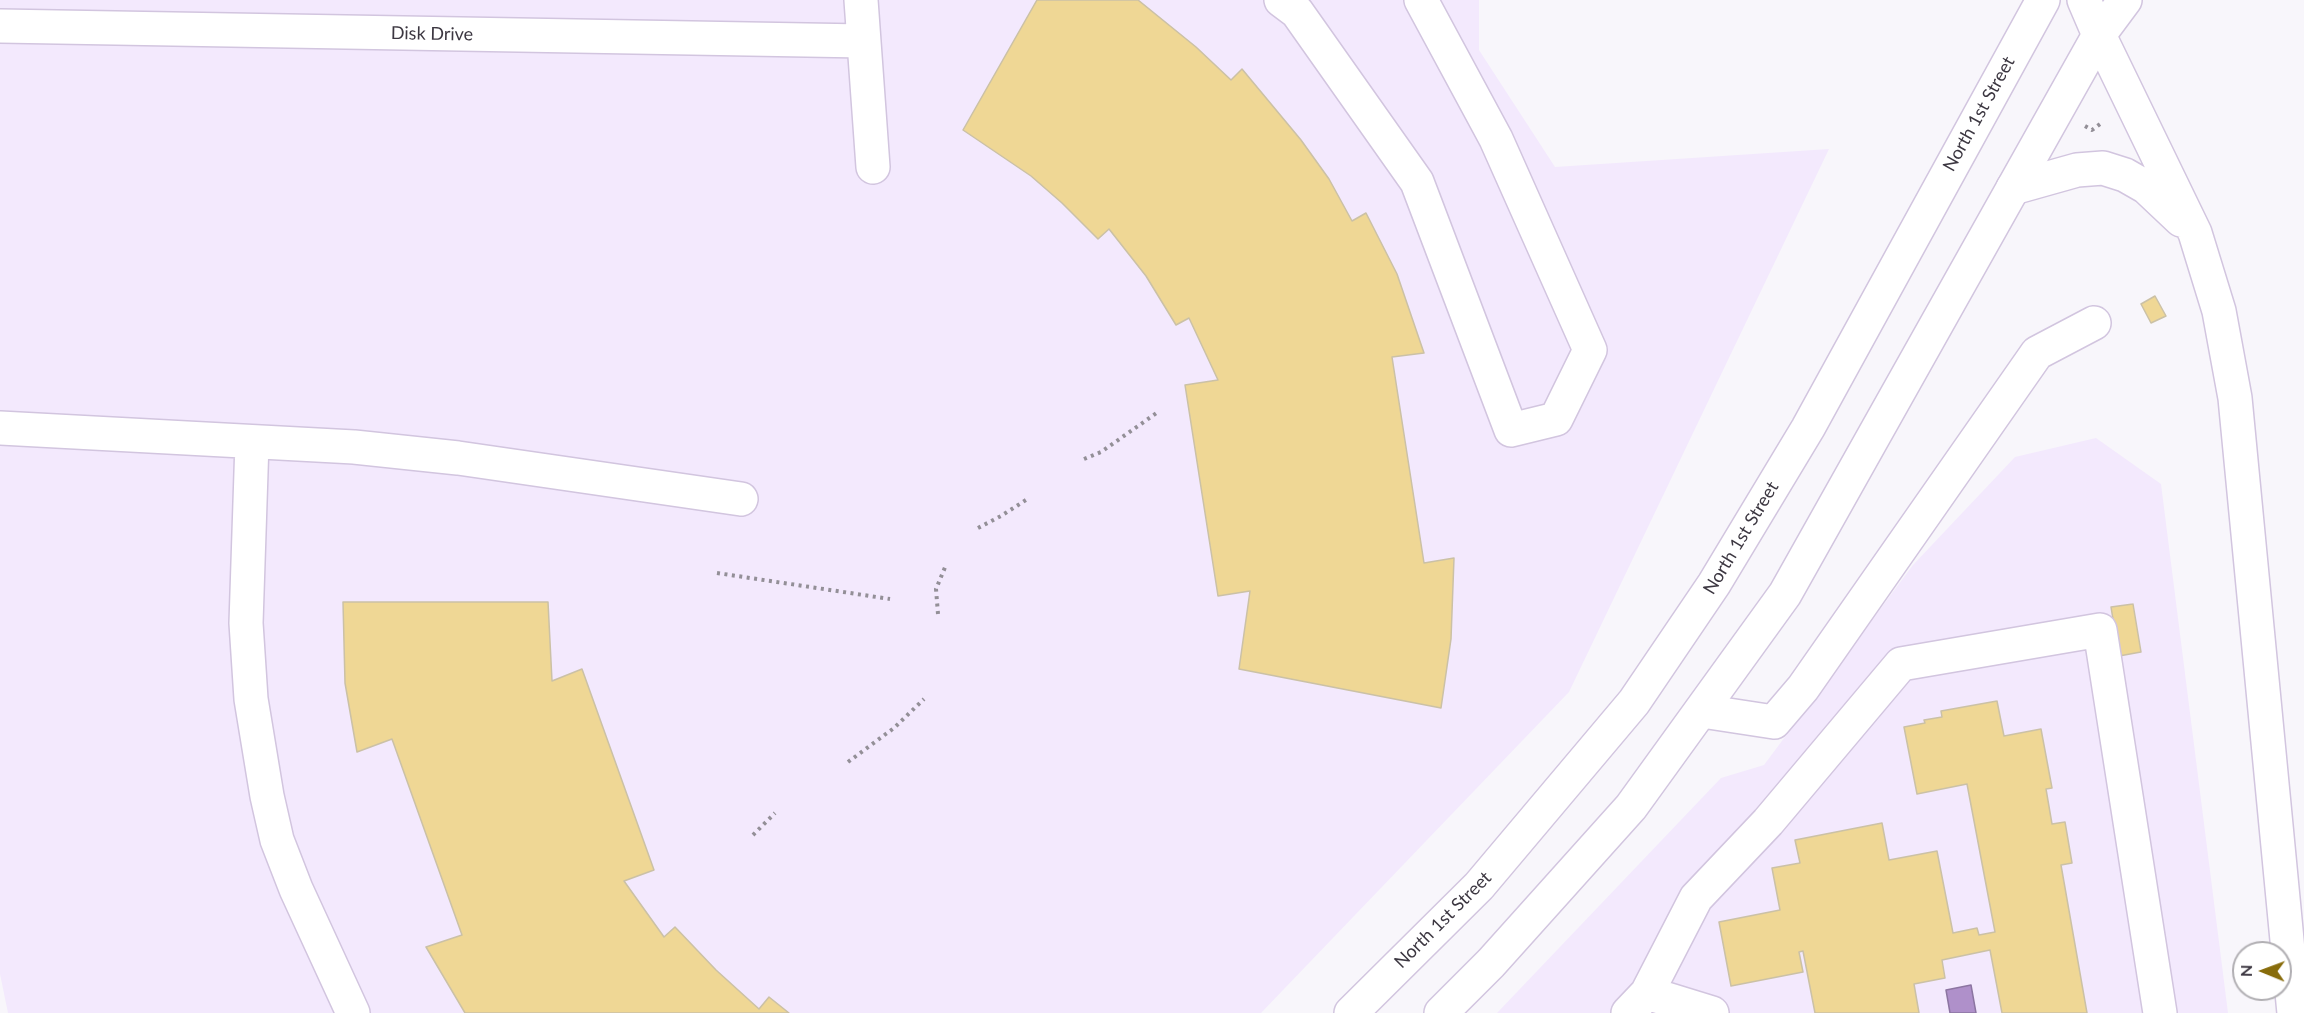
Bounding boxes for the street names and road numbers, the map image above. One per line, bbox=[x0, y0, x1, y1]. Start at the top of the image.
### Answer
street label: Disk Drive bbox=[391, 22, 473, 46]
street label: North 1st Street bbox=[1939, 53, 2019, 175]
street label: North 1st Street bbox=[1699, 478, 1783, 598]
street label: North 1st Street bbox=[1390, 867, 1496, 973]

